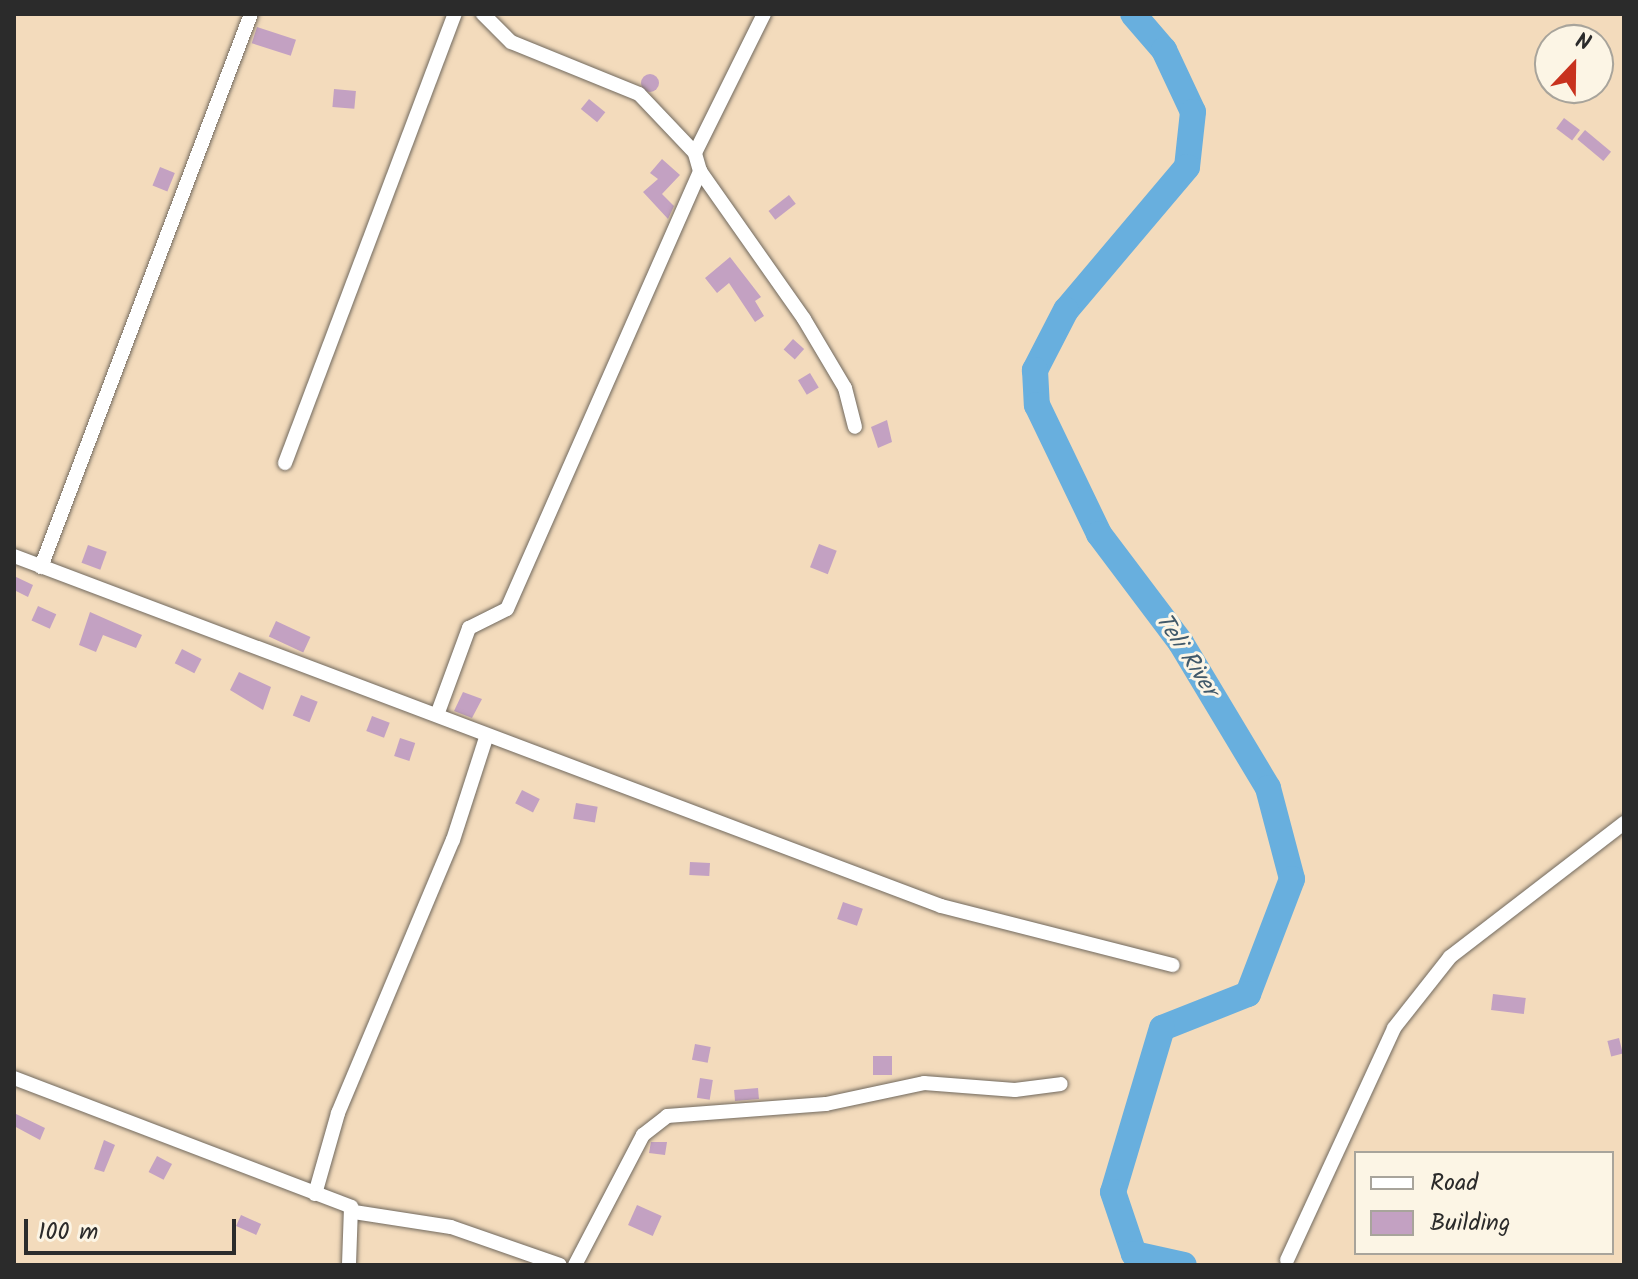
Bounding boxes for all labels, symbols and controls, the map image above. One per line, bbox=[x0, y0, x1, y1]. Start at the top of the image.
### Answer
north arrow bbox=[1534, 24, 1614, 104]
text: N bbox=[1569, 24, 1595, 62]
water label: Teli River bbox=[1148, 608, 1224, 702]
legend bbox=[1354, 1151, 1614, 1255]
text: Road bbox=[1430, 1164, 1478, 1203]
scale bar bbox=[28, 1203, 240, 1253]
text: Building bbox=[1430, 1204, 1510, 1243]
text: 100 m bbox=[38, 1213, 98, 1252]

